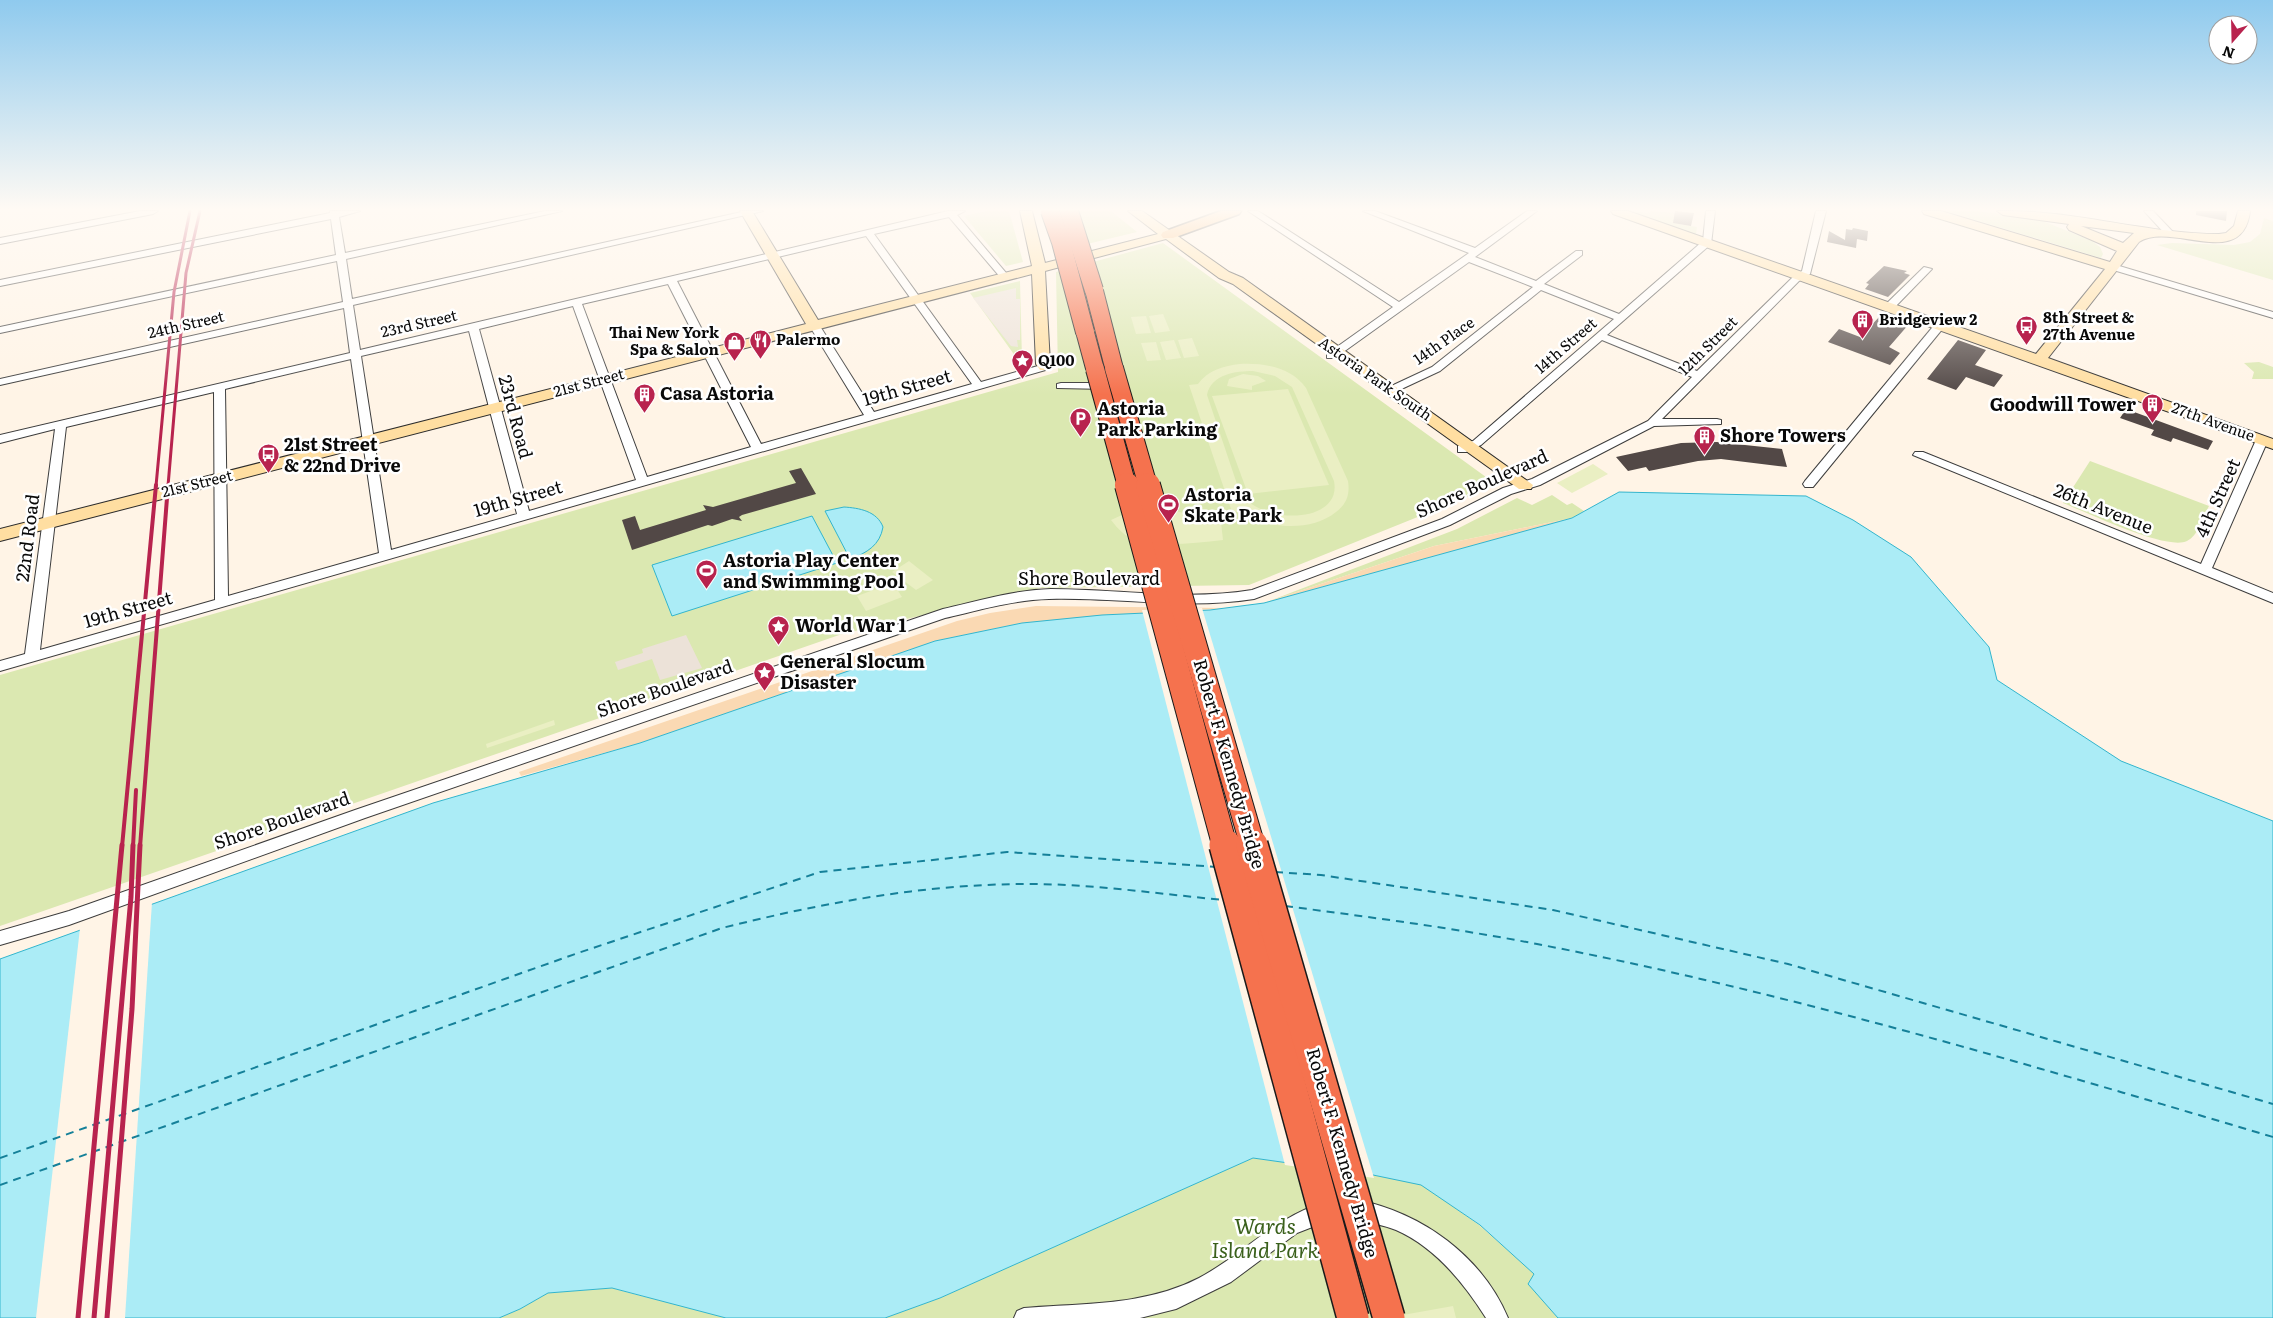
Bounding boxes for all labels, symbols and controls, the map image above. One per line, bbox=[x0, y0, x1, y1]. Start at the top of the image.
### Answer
north arrow bbox=[2208, 15, 2258, 65]
text: N bbox=[2219, 42, 2237, 65]
street label: 23rd Street bbox=[378, 303, 459, 342]
street label: 24th Street bbox=[145, 304, 226, 343]
place label: 8th Street & 27th Avenue bbox=[2043, 305, 2135, 345]
place label: Bridgeview 2 bbox=[1879, 307, 1977, 330]
building icon: Bridgeview 2 bbox=[1851, 308, 1875, 339]
street label: 14th Place bbox=[1408, 310, 1479, 369]
street label: 12th Street bbox=[1672, 310, 1742, 380]
street label: 14th Street bbox=[1529, 311, 1601, 378]
bus stop icon: 8th Street & 27th Avenue bbox=[2015, 315, 2039, 346]
place label: Thai New York Spa & Salon bbox=[609, 320, 720, 360]
place label: Palermo bbox=[776, 327, 840, 350]
restaurant icon: Palermo bbox=[748, 328, 772, 359]
shop icon: Thai New York Spa & Salon bbox=[723, 330, 747, 361]
street label: Astoria Park South bbox=[1314, 330, 1437, 426]
place label: Q100 bbox=[1038, 348, 1075, 371]
place icon: Q100 bbox=[1010, 349, 1034, 380]
street label: 21st Street bbox=[551, 361, 627, 402]
street label: 19th Street bbox=[859, 361, 955, 412]
street label: 23rd Road bbox=[492, 372, 541, 461]
place label: Casa Astoria bbox=[660, 379, 775, 406]
building icon: Casa Astoria bbox=[632, 382, 656, 413]
place label: Goodwill Tower bbox=[1990, 390, 2136, 417]
building icon: Goodwill Tower bbox=[2140, 393, 2164, 424]
place label: Astoria Park Parking bbox=[1097, 394, 1219, 442]
street label: 27th Avenue bbox=[2169, 395, 2258, 446]
parking icon: Astoria Park Parking bbox=[1069, 407, 1093, 438]
place label: Shore Towers bbox=[1720, 421, 1846, 448]
building icon: Shore Towers bbox=[1692, 424, 1716, 455]
place label: 21st Street & 22nd Drive bbox=[284, 430, 401, 478]
street label: Shore Boulevard bbox=[1411, 441, 1552, 524]
bus stop icon: 21st Street & 22nd Drive bbox=[256, 443, 280, 474]
street label: 4th Street bbox=[2187, 453, 2246, 541]
street label: 21st Street bbox=[159, 463, 235, 502]
street label: 19th Street bbox=[470, 472, 566, 523]
street label: 26th Avenue bbox=[2050, 475, 2157, 540]
place label: Astoria Skate Park bbox=[1184, 480, 1283, 528]
street label: 22nd Road bbox=[8, 492, 45, 583]
sports icon: Astoria Skate Park bbox=[1156, 493, 1180, 524]
place label: Astoria Play Center and Swimming Pool bbox=[723, 546, 905, 594]
sports icon: Astoria Play Center and Swimming Pool bbox=[695, 559, 719, 590]
street label: Shore Boulevard bbox=[1018, 564, 1160, 591]
street label: 19th Street bbox=[80, 583, 176, 634]
place label: World War 1 bbox=[795, 611, 907, 638]
place icon: World War 1 bbox=[767, 614, 791, 645]
place label: General Slocum Disaster bbox=[780, 647, 925, 695]
street label: Shore Boulevard bbox=[593, 652, 736, 723]
street label: Robert F. Kennedy Bridge bbox=[1188, 656, 1273, 872]
place icon: General Slocum Disaster bbox=[752, 660, 776, 691]
street label: Shore Boulevard bbox=[210, 784, 353, 855]
street label: Robert F. Kennedy Bridge bbox=[1301, 1045, 1386, 1261]
park label: Wards Island Park bbox=[1211, 1209, 1319, 1264]

